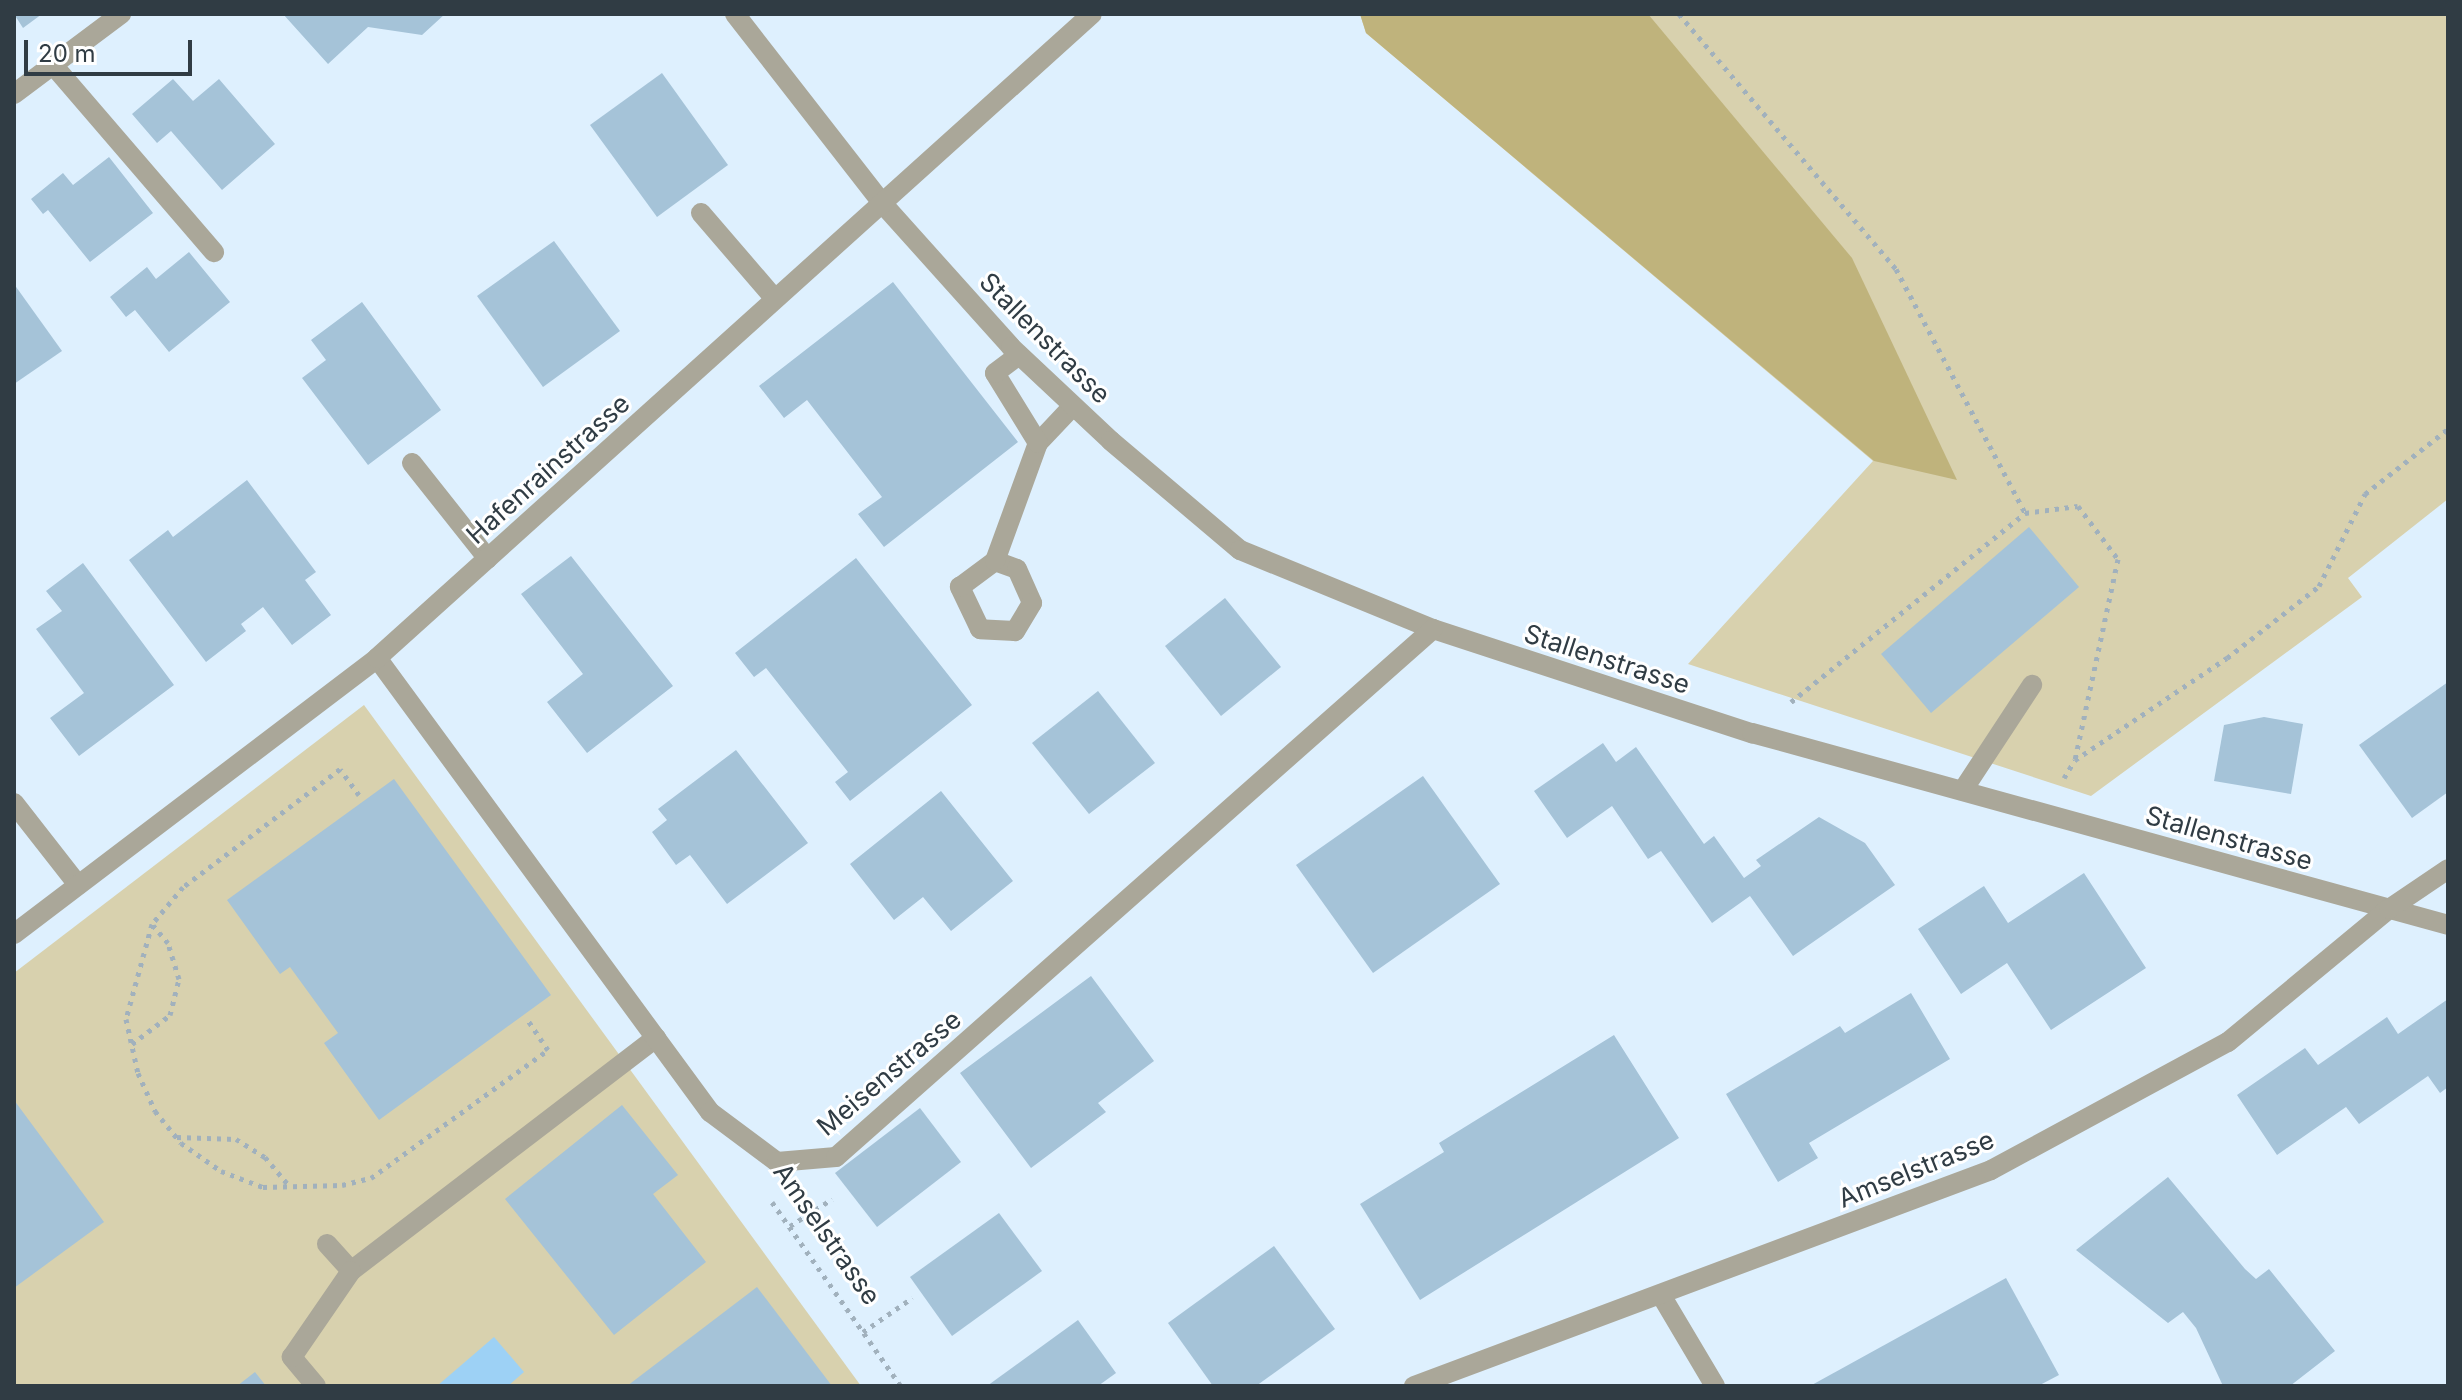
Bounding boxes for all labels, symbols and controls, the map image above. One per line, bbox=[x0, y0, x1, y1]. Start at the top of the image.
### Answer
scale bar bbox=[28, 24, 196, 74]
text: 20 m bbox=[38, 39, 96, 68]
street label: Stallenstrasse bbox=[973, 266, 1117, 410]
street label: Hafenrainstrasse bbox=[460, 388, 636, 550]
street label: Stallenstrasse bbox=[1520, 618, 1694, 700]
street label: Stallenstrasse bbox=[2142, 799, 2316, 877]
street label: Meisenstrasse bbox=[811, 1004, 967, 1142]
street label: Amselstrasse bbox=[1834, 1124, 1998, 1214]
street label: Amselstrasse bbox=[767, 1157, 887, 1311]

